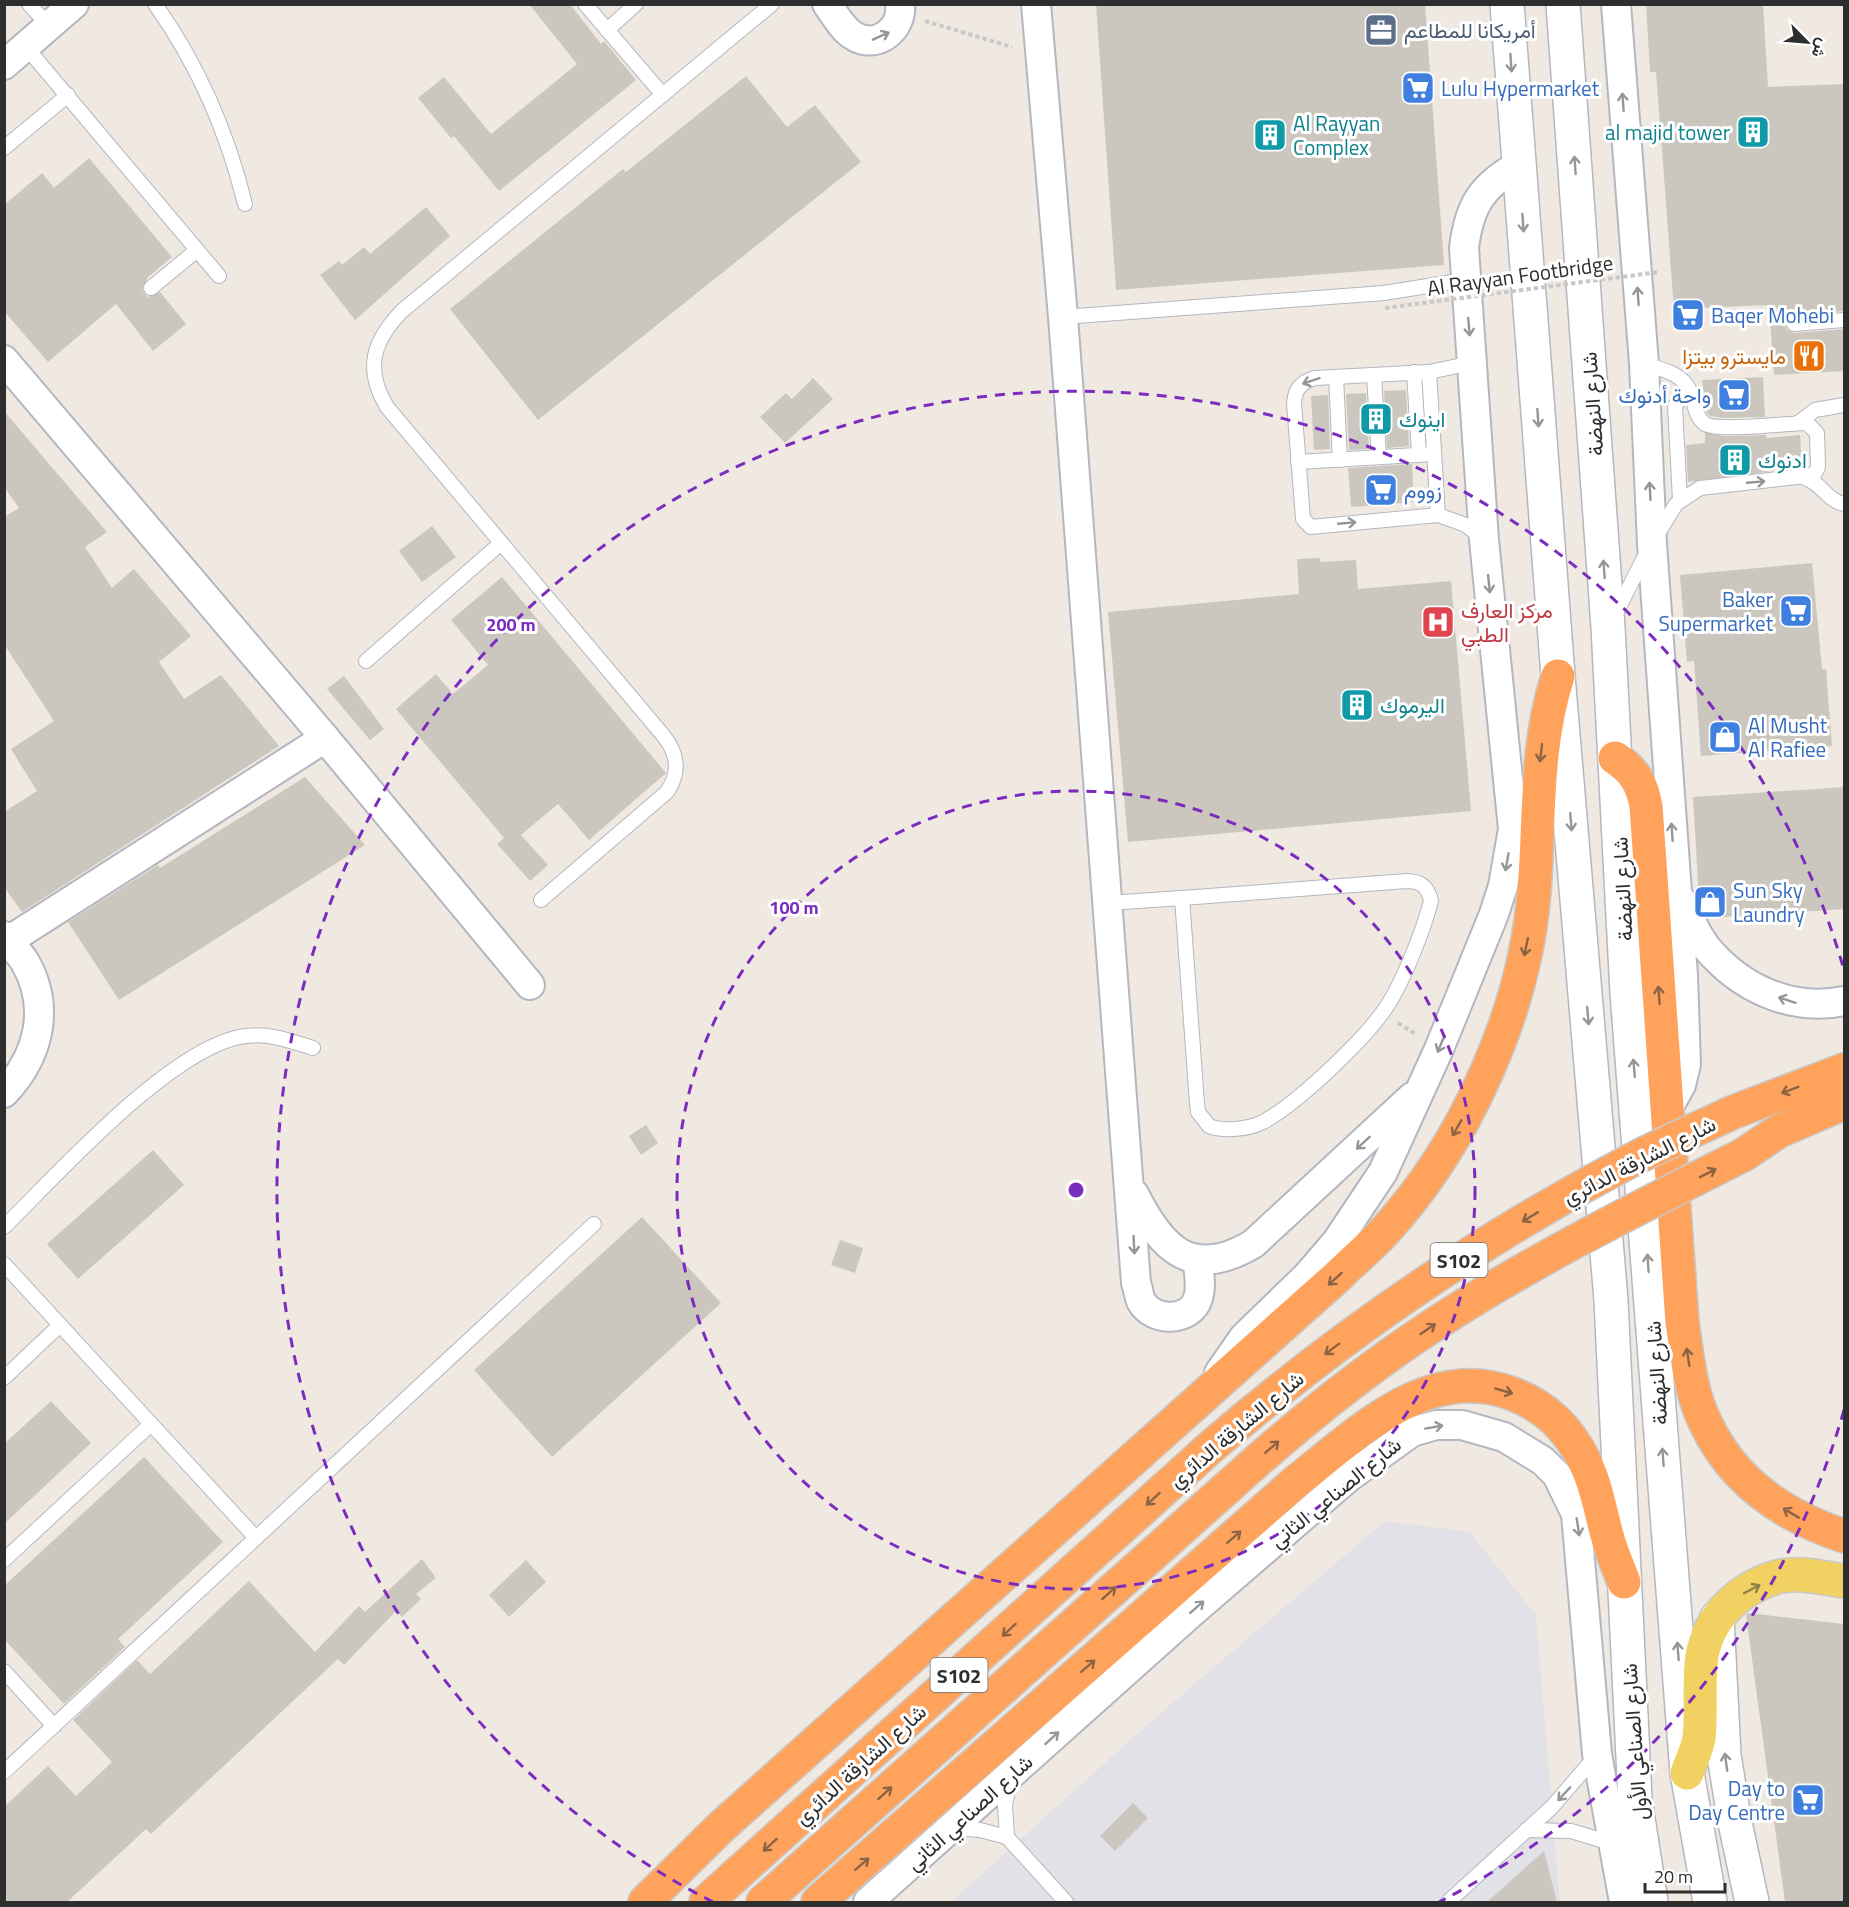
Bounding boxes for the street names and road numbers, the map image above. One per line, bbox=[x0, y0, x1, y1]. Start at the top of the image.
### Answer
street label: Al Rayyan Footbridge bbox=[1425, 246, 1615, 304]
street label: شارع النهضة bbox=[1572, 351, 1612, 457]
street label: شارع النهضة bbox=[1603, 836, 1641, 942]
street label: شارع الشارقة الدائري bbox=[1557, 1108, 1722, 1214]
road number: S102 bbox=[1430, 1243, 1488, 1277]
street label: شارع النهضة bbox=[1636, 1320, 1676, 1426]
street label: شارع الشارقة الدائري bbox=[1161, 1363, 1312, 1497]
street label: شارع الصناعي الثاني bbox=[1262, 1429, 1409, 1557]
road number: S102 bbox=[930, 1658, 988, 1692]
street label: شارع الصناعي الأول bbox=[1613, 1662, 1657, 1822]
street label: شارع الشارقة الدائري bbox=[787, 1696, 935, 1834]
street label: شارع الصناعي الثاني bbox=[898, 1746, 1041, 1879]

